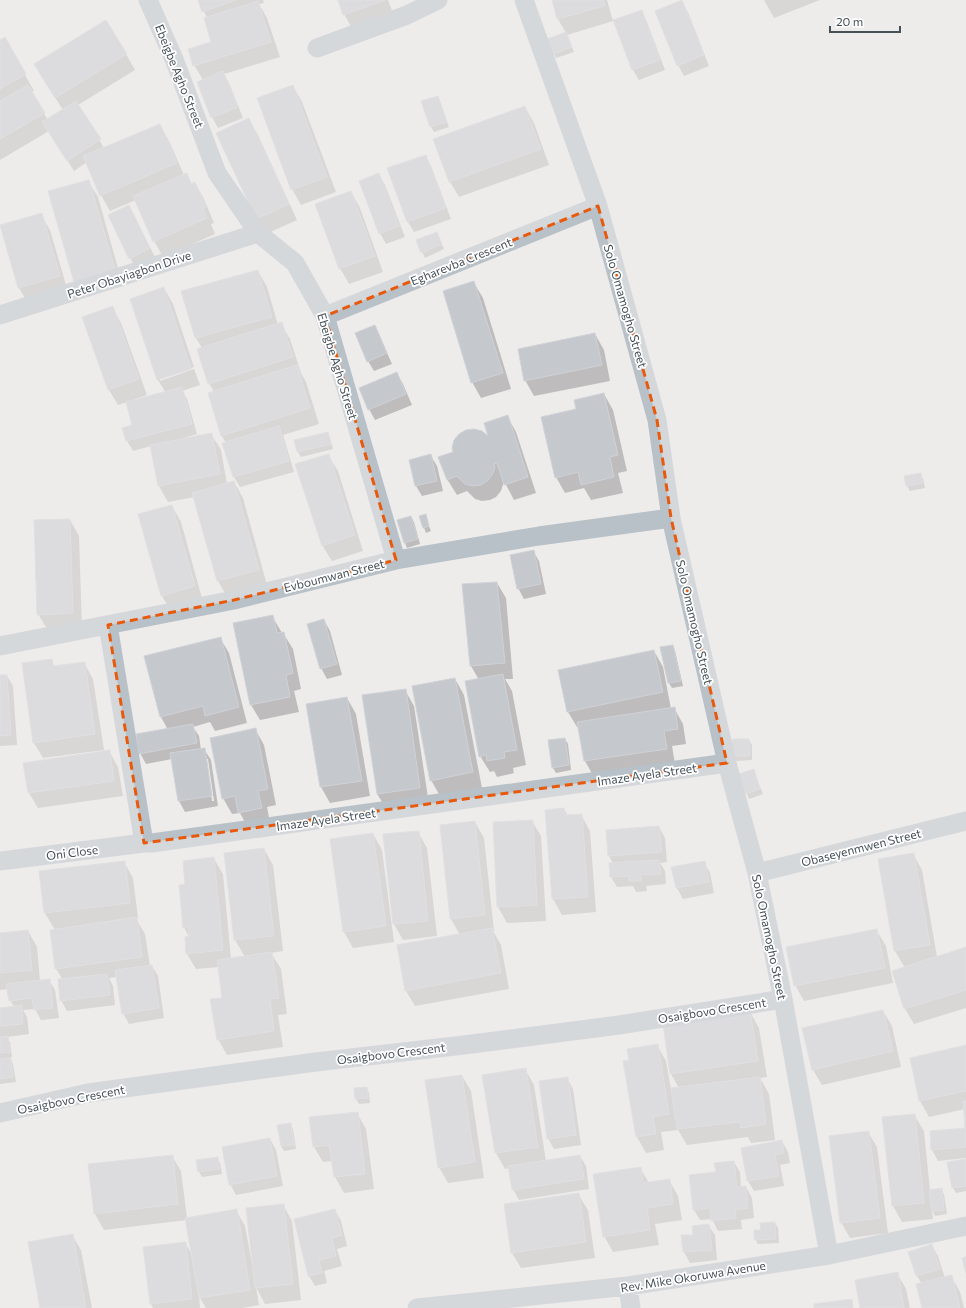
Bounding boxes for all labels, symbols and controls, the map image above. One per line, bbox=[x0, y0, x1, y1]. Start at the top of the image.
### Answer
scale bar bbox=[830, 8, 900, 34]
text: 20 m bbox=[836, 14, 863, 28]
street label: Ebeigbe Agho Street bbox=[153, 22, 207, 130]
street label: Egharevba Crescent bbox=[408, 234, 514, 288]
street label: Solo Omamogho Street bbox=[602, 243, 650, 369]
street label: Peter Obayiagbon Drive bbox=[65, 247, 193, 301]
street label: Ebeigbe Agho Street bbox=[315, 311, 361, 421]
street label: Evboumwan Street bbox=[282, 556, 386, 594]
street label: Solo Omamogho Street bbox=[674, 558, 716, 686]
street label: Imaze Ayela Street bbox=[596, 760, 698, 788]
street label: Imaze Ayela Street bbox=[275, 805, 377, 833]
street label: Obaseyenmwen Street bbox=[800, 825, 923, 869]
street label: Oni Close bbox=[45, 842, 99, 862]
street label: Solo Omamogho Street bbox=[750, 873, 790, 1001]
street label: Osaigbovo Crescent bbox=[657, 995, 767, 1025]
street label: Osaigbovo Crescent bbox=[336, 1039, 446, 1067]
street label: Osaigbovo Crescent bbox=[16, 1082, 126, 1116]
street label: Rev. Mike Okoruwa Avenue bbox=[619, 1258, 767, 1294]

